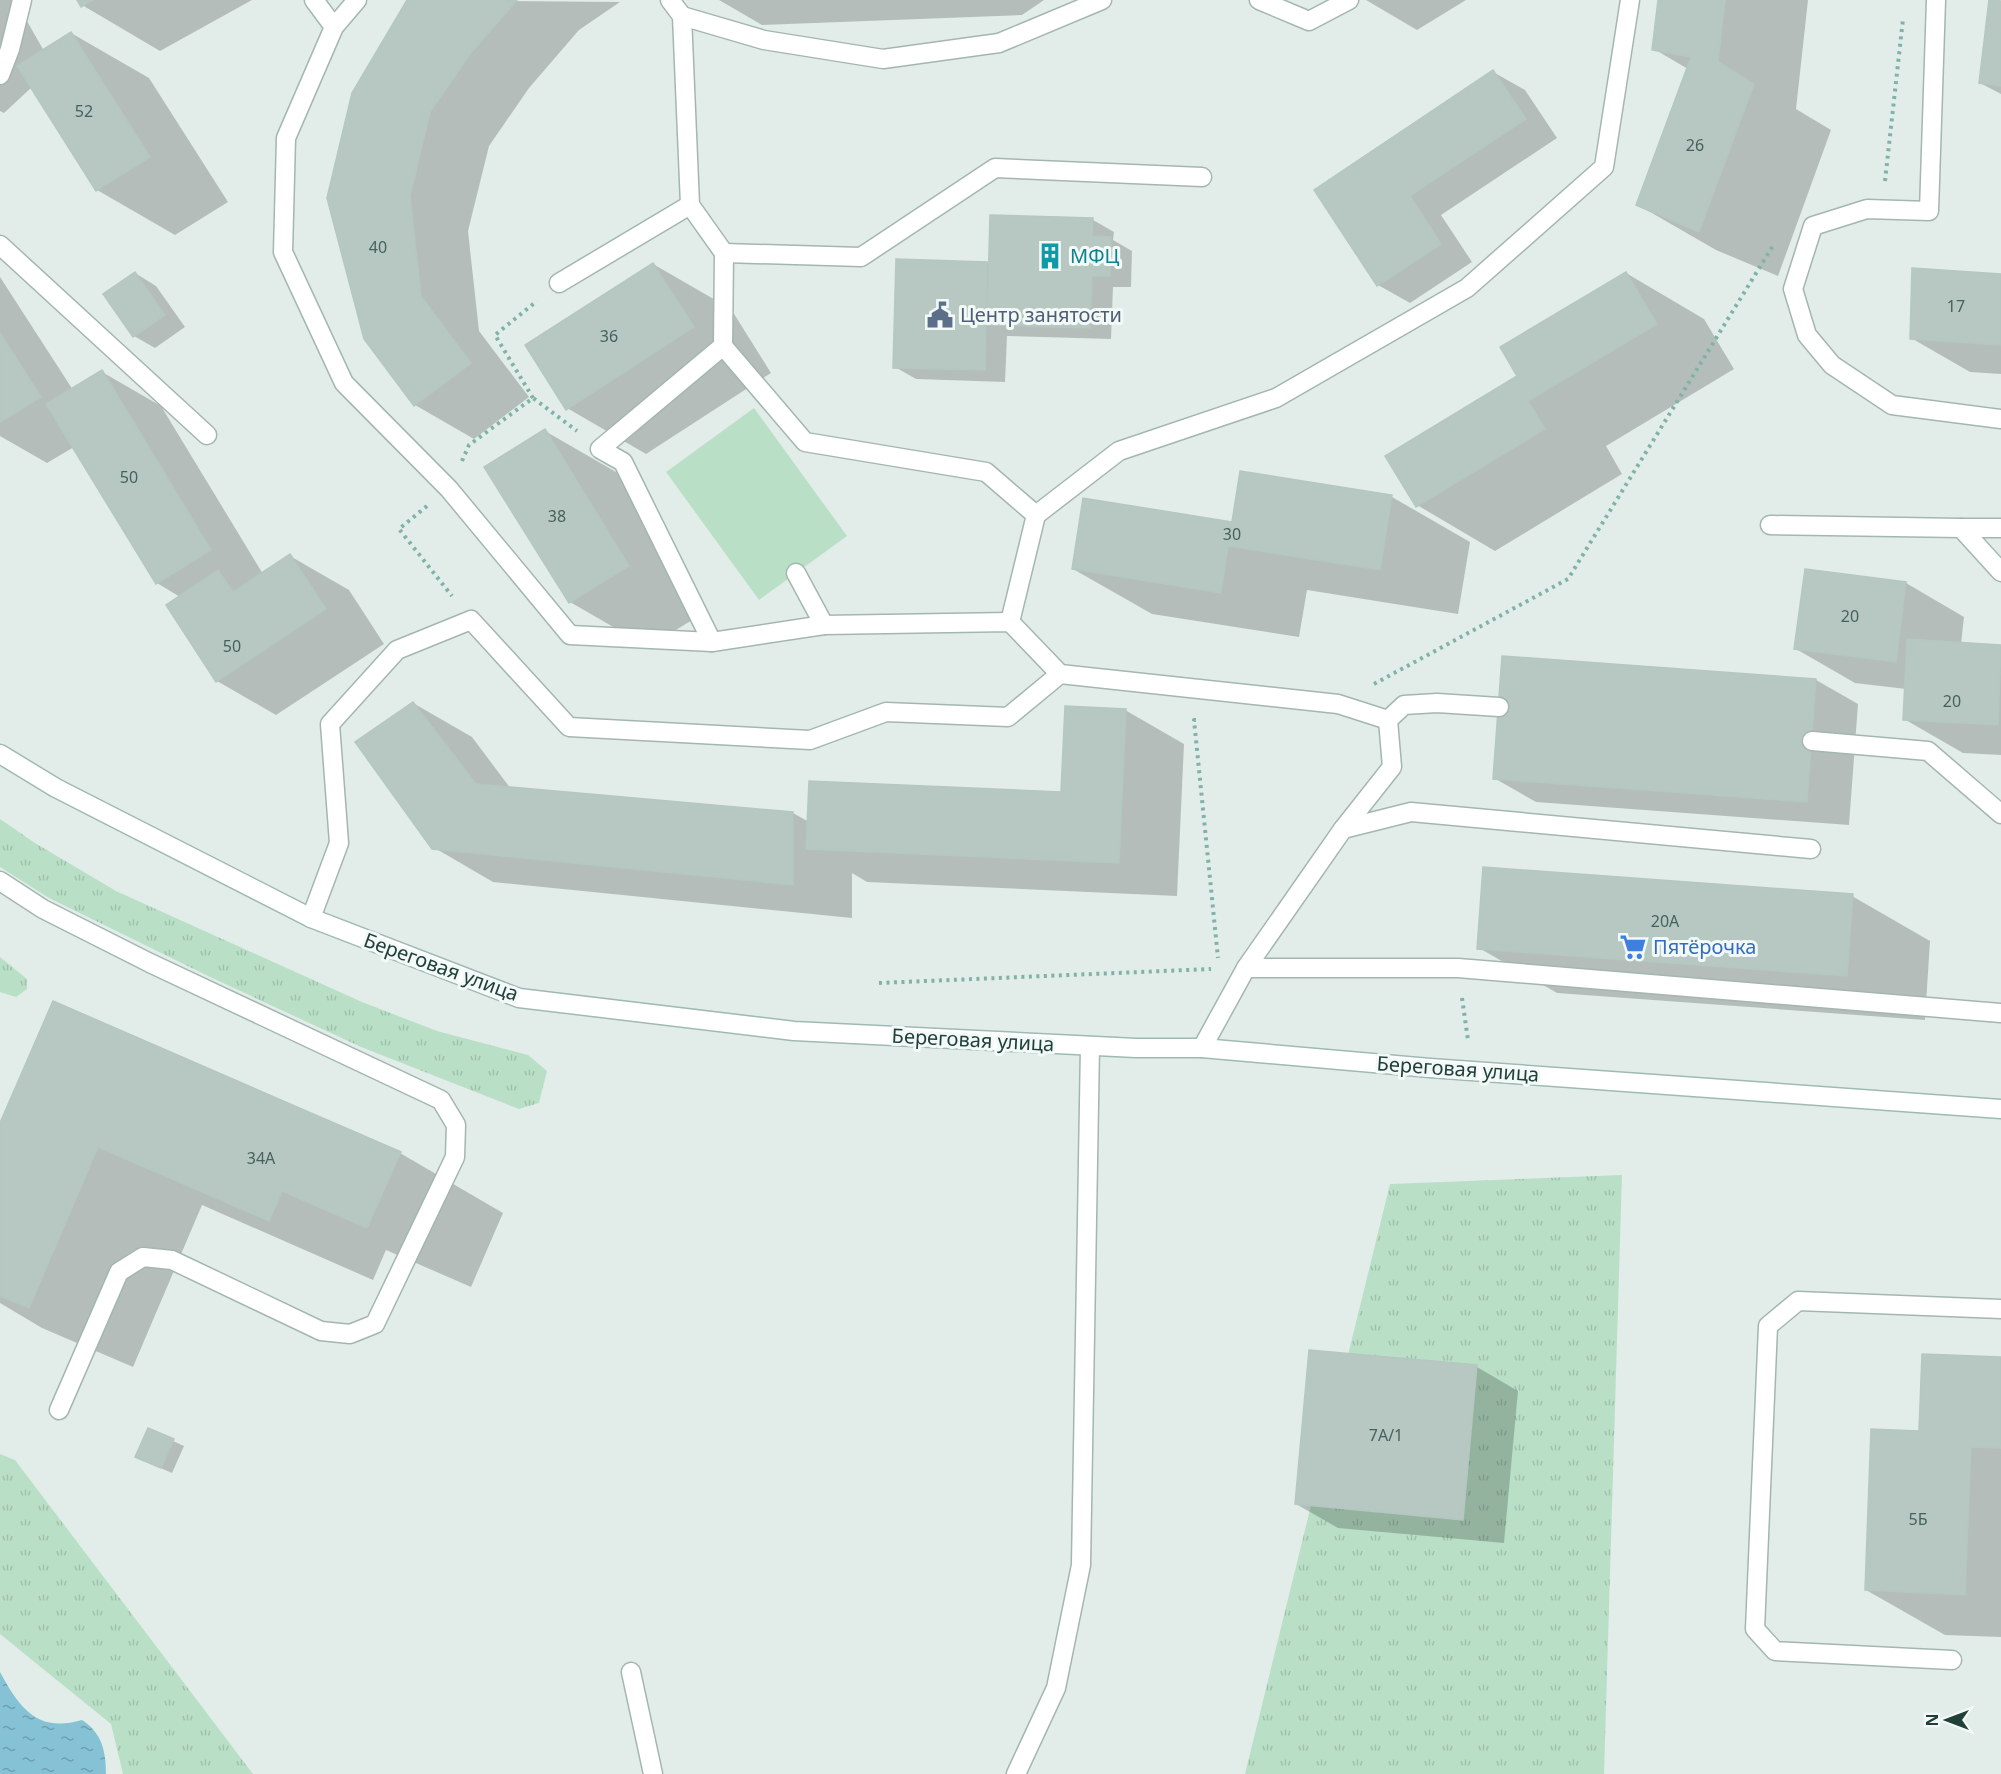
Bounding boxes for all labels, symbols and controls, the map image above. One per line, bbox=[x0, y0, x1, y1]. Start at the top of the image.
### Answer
house number: 52 bbox=[75, 100, 93, 122]
house number: 26 bbox=[1686, 134, 1704, 156]
house number: 40 bbox=[369, 236, 387, 258]
building icon: МФЦ bbox=[1035, 241, 1065, 271]
place label: МФЦ bbox=[1070, 242, 1119, 269]
house number: 17 bbox=[1947, 295, 1965, 317]
public building icon: Центр занятости bbox=[925, 300, 955, 330]
place label: Центр занятости bbox=[960, 301, 1122, 328]
house number: 36 bbox=[600, 325, 618, 347]
house number: 50 bbox=[120, 466, 138, 488]
house number: 38 bbox=[548, 505, 566, 527]
house number: 30 bbox=[1223, 523, 1241, 545]
house number: 20 bbox=[1841, 605, 1859, 627]
house number: 50 bbox=[223, 635, 241, 657]
house number: 20 bbox=[1943, 690, 1961, 712]
house number: 20А bbox=[1651, 910, 1680, 932]
street label: Береговая улица bbox=[360, 926, 522, 1007]
supermarket icon: Пятёрочка bbox=[1618, 932, 1648, 962]
place label: Пятёрочка bbox=[1653, 933, 1756, 960]
street label: Береговая улица bbox=[891, 1022, 1055, 1057]
street label: Береговая улица bbox=[1376, 1049, 1540, 1088]
house number: 34А bbox=[247, 1147, 276, 1169]
house number: 7А/1 bbox=[1369, 1424, 1403, 1446]
house number: 5Б bbox=[1909, 1508, 1928, 1530]
north arrow bbox=[1917, 1690, 1977, 1750]
text: N bbox=[1921, 1713, 1943, 1727]

